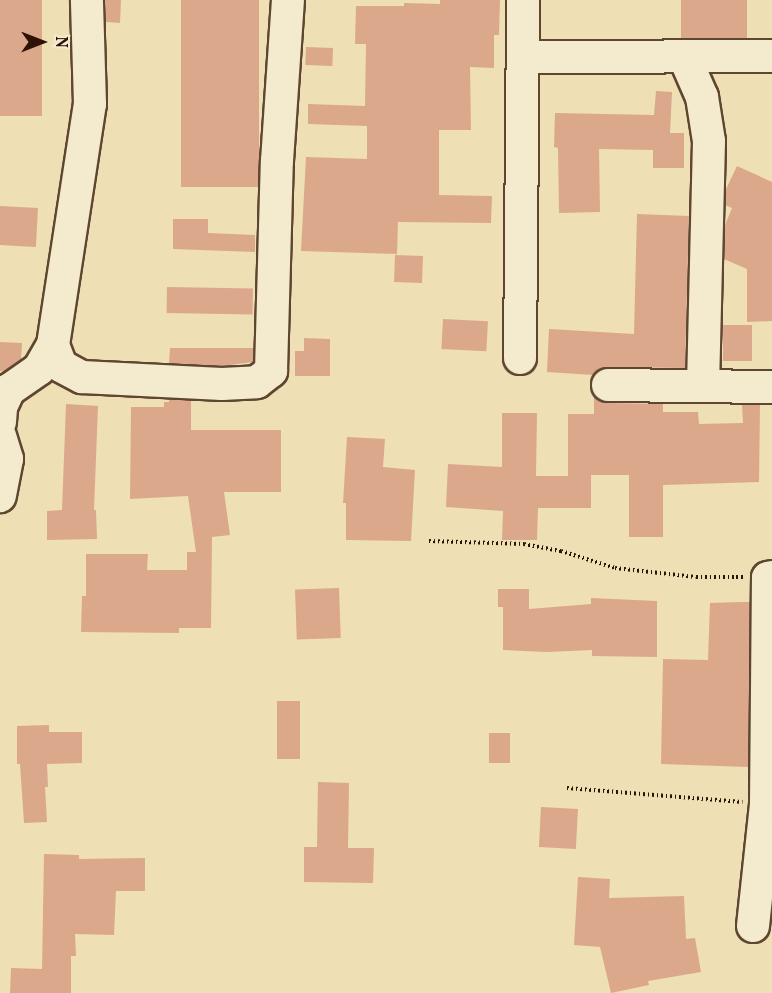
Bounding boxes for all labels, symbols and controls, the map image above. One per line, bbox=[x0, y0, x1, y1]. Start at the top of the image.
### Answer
north arrow bbox=[12, 12, 72, 72]
text: N bbox=[49, 36, 71, 48]

